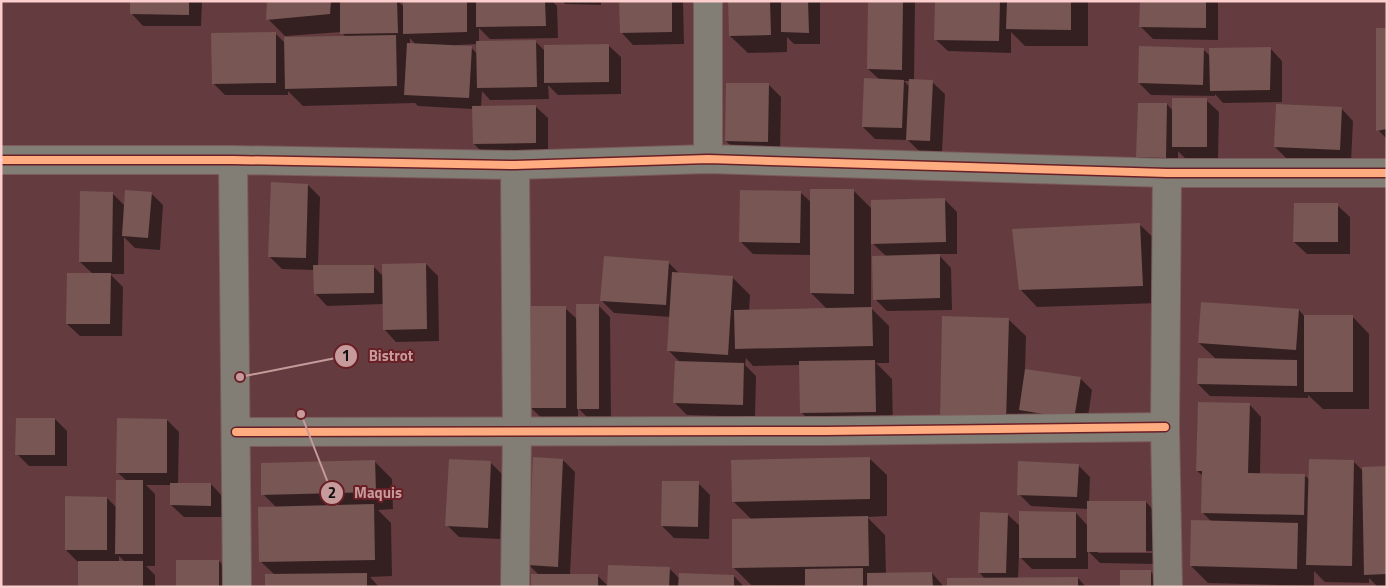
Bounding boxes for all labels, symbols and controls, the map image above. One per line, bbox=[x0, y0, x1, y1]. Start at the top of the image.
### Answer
callout: Bistrot bbox=[334, 341, 423, 371]
text: 1 bbox=[342, 344, 350, 367]
text: Bistrot bbox=[369, 344, 414, 367]
callout: Maquis bbox=[319, 478, 412, 508]
text: 2 bbox=[328, 481, 336, 504]
text: Maquis bbox=[354, 481, 402, 504]

